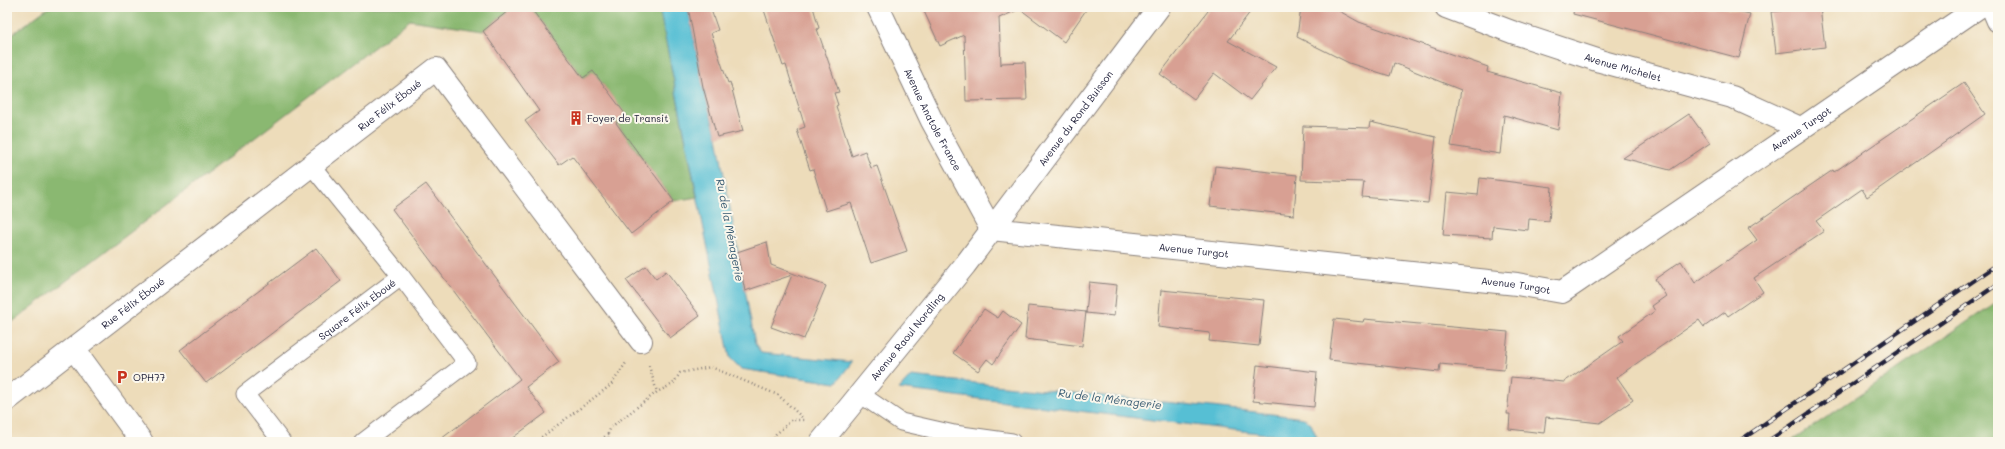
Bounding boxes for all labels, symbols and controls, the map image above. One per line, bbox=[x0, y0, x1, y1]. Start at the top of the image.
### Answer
street label: Avenue Michelet bbox=[1583, 49, 1663, 85]
street label: Avenue Anatole France bbox=[901, 66, 965, 173]
street label: Avenue du Rond Buisson bbox=[1035, 67, 1116, 169]
street label: Rue Félix Éboué bbox=[355, 76, 424, 134]
street label: Avenue Turgot bbox=[1768, 103, 1834, 154]
building icon: Foyer de Transit bbox=[568, 110, 584, 126]
place label: Foyer de Transit bbox=[587, 111, 669, 125]
water label: Ru de la Ménagerie bbox=[713, 177, 748, 283]
street label: Avenue Turgot bbox=[1158, 240, 1229, 261]
street label: Avenue Turgot bbox=[1481, 273, 1552, 297]
street label: Rue Félix Éboué bbox=[98, 274, 168, 332]
street label: Square Félix Eboué bbox=[315, 275, 399, 343]
street label: Avenue Raoul Nordling bbox=[867, 290, 947, 383]
parking icon: OPH77 bbox=[114, 369, 130, 385]
place label: OPH77 bbox=[133, 370, 166, 384]
water label: Ru de la Ménagerie bbox=[1057, 385, 1163, 412]

